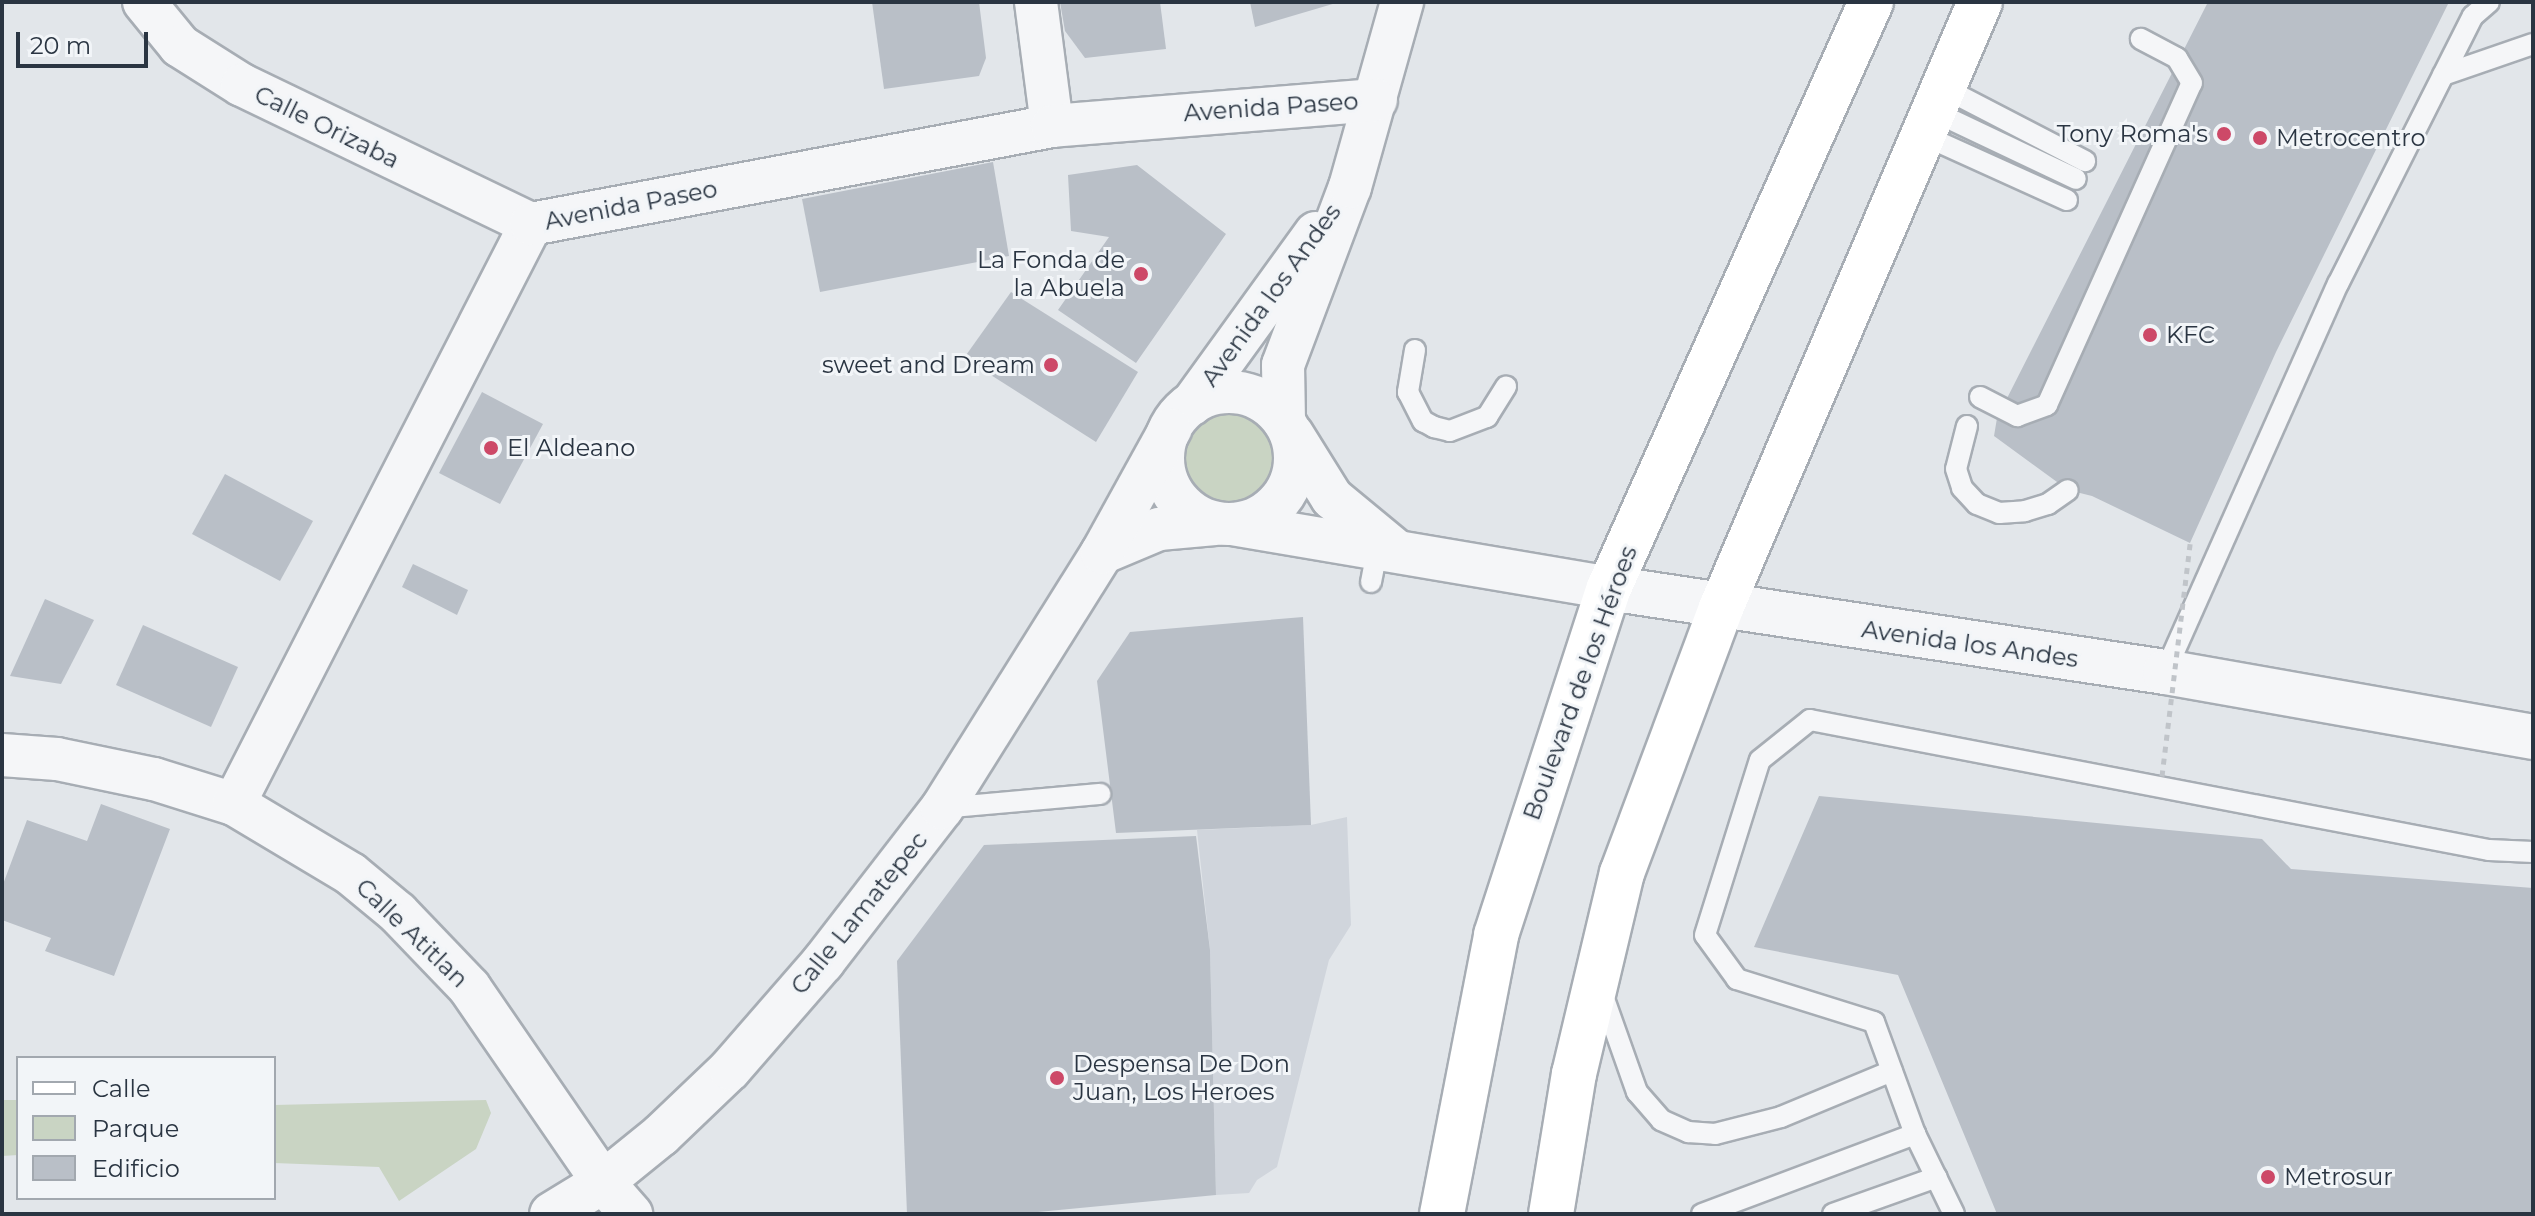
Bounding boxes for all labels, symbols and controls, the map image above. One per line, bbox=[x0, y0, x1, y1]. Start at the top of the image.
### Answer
scale bar bbox=[20, 16, 152, 66]
text: 20 m bbox=[30, 31, 91, 60]
street label: Calle Orizaba bbox=[250, 80, 404, 174]
street label: Avenida Paseo bbox=[1183, 87, 1359, 127]
place label: Tony Roma's bbox=[2057, 120, 2208, 148]
place label: Metrocentro bbox=[2276, 124, 2426, 152]
marker: Tony Roma's bbox=[2215, 125, 2233, 143]
marker: Metrocentro bbox=[2251, 129, 2269, 147]
street label: Avenida Paseo bbox=[542, 174, 720, 236]
street label: Avenida los Andes bbox=[1195, 198, 1347, 392]
place label: La Fonda de la Abuela bbox=[977, 246, 1125, 302]
marker: La Fonda de la Abuela bbox=[1132, 265, 1150, 283]
place label: KFC bbox=[2166, 321, 2215, 349]
marker: KFC bbox=[2141, 326, 2159, 344]
place label: sweet and Dream bbox=[822, 351, 1035, 379]
marker: sweet and Dream bbox=[1042, 356, 1060, 374]
place label: El Aldeano bbox=[507, 434, 635, 462]
marker: El Aldeano bbox=[482, 439, 500, 457]
street label: Boulevard de los Héroes bbox=[1517, 542, 1643, 824]
street label: Avenida los Andes bbox=[1860, 615, 2080, 673]
street label: Calle Lamatepec bbox=[785, 826, 933, 1000]
street label: Calle Atitlan bbox=[350, 873, 474, 993]
place label: Despensa De Don Juan, Los Heroes bbox=[1073, 1050, 1290, 1106]
legend bbox=[16, 1056, 276, 1200]
marker: Despensa De Don Juan, Los Heroes bbox=[1048, 1069, 1066, 1087]
text: Calle bbox=[92, 1074, 150, 1103]
text: Parque bbox=[92, 1114, 179, 1143]
text: Edificio bbox=[92, 1154, 180, 1183]
place label: Metrosur bbox=[2284, 1163, 2393, 1191]
marker: Metrosur bbox=[2259, 1168, 2277, 1186]

